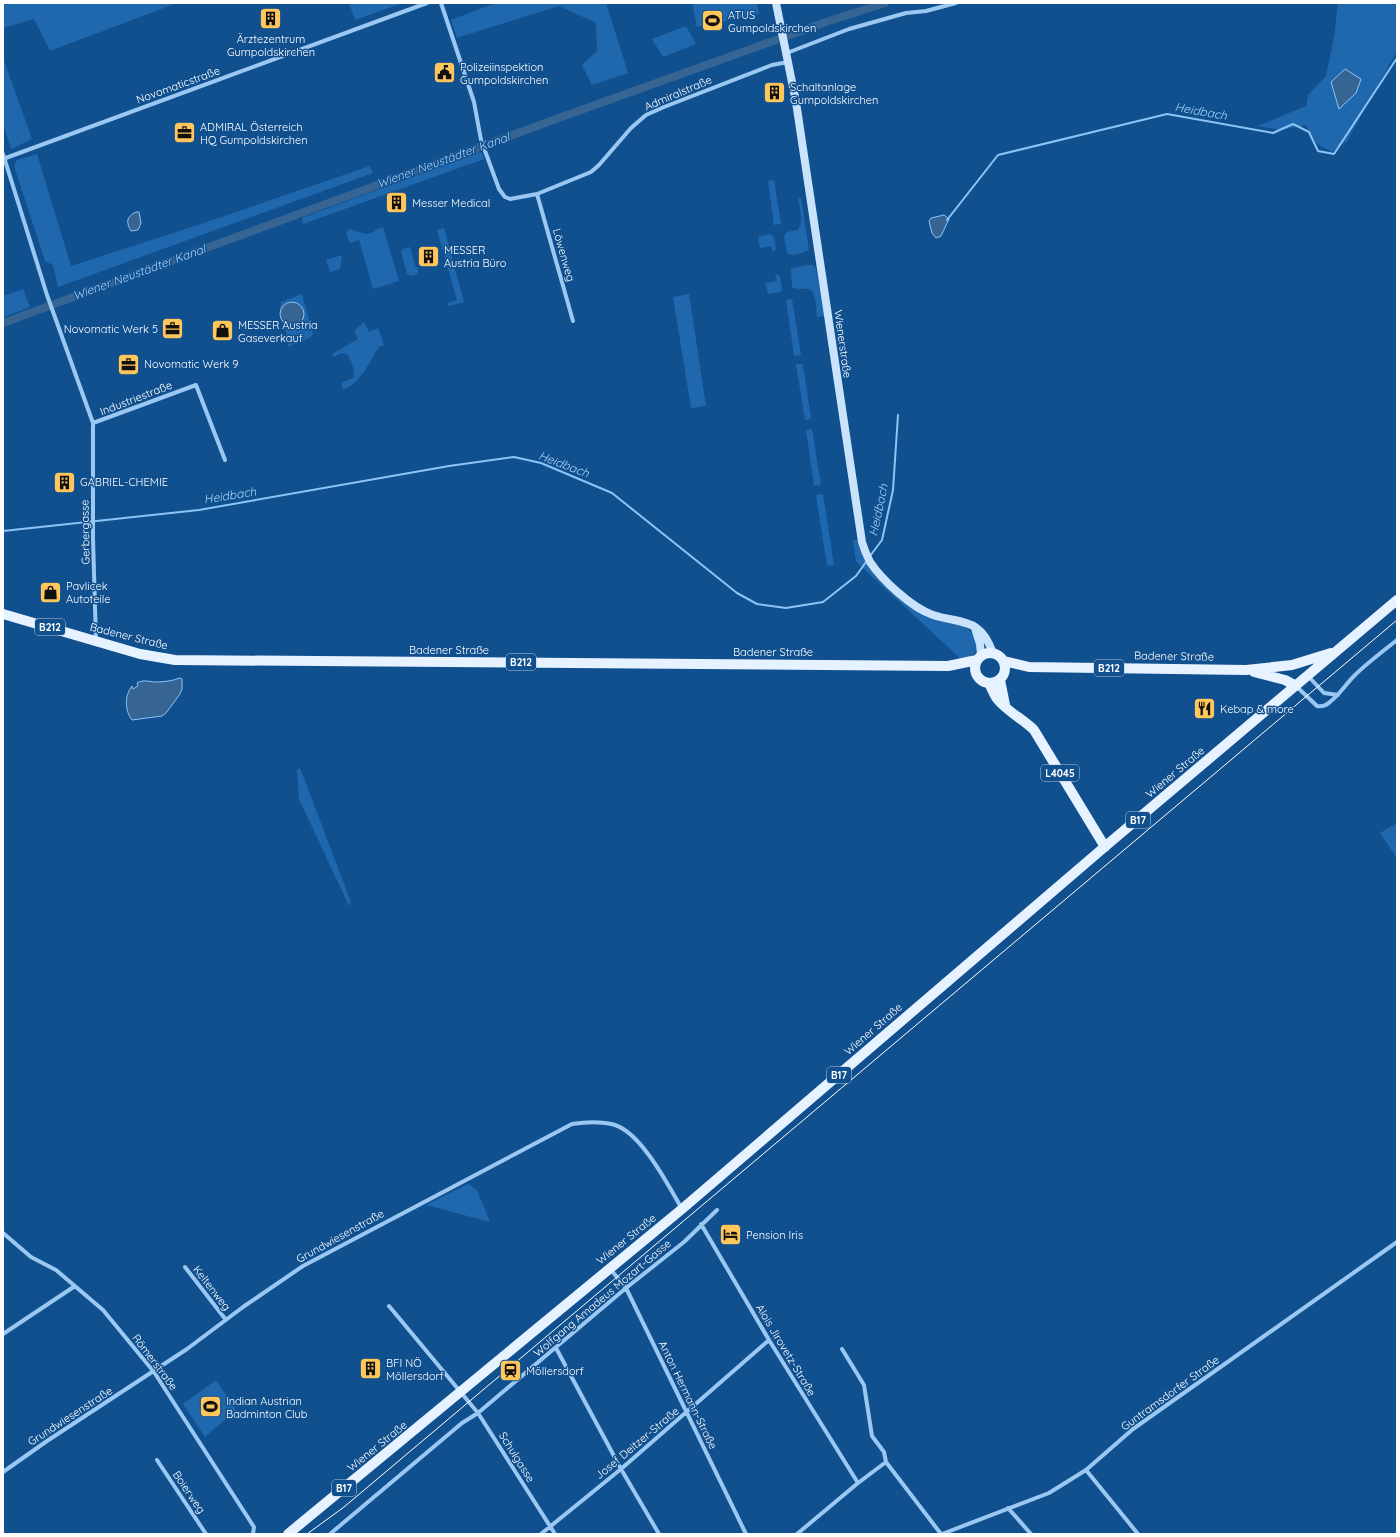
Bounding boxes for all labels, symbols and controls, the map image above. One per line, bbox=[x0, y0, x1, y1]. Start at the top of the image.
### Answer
building icon: Ärztezentrum Gumpoldskirchen bbox=[258, 6, 284, 32]
sports icon: ATUS Gumpoldskirchen bbox=[699, 8, 725, 34]
place label: ATUS Gumpoldskirchen bbox=[728, 8, 816, 35]
place label: Ärztezentrum Gumpoldskirchen bbox=[227, 32, 315, 59]
public building icon: Polizeiinspektion Gumpoldskirchen bbox=[431, 60, 457, 86]
place label: Polizeiinspektion Gumpoldskirchen bbox=[460, 60, 548, 87]
street label: Novomaticstraße bbox=[134, 63, 222, 107]
street label: Admiralstraße bbox=[642, 72, 714, 114]
building icon: Schaltanlage Gumpoldskirchen bbox=[762, 80, 788, 106]
place label: Schaltanlage Gumpoldskirchen bbox=[790, 80, 878, 107]
water label: Heidbach bbox=[1174, 99, 1228, 123]
office icon: ADMIRAL Österreich HQ Gumpoldskirchen bbox=[171, 120, 197, 146]
place label: ADMIRAL Österreich HQ Gumpoldskirchen bbox=[200, 120, 308, 147]
water label: Wiener Neustädter Kanal bbox=[375, 129, 513, 191]
building icon: Messer Medical bbox=[384, 190, 410, 216]
place label: Messer Medical bbox=[412, 196, 490, 210]
street label: Löwenweg bbox=[550, 227, 578, 283]
water label: Wiener Neustädter Kanal bbox=[71, 241, 209, 303]
building icon: MESSER Austria Büro bbox=[415, 243, 441, 269]
place label: MESSER Austria Büro bbox=[444, 243, 507, 270]
street label: Wienerstraße bbox=[831, 309, 855, 379]
office icon: Novomatic Werk 5 bbox=[160, 316, 186, 342]
shop icon: MESSER Austria Gaseverkauf bbox=[210, 318, 236, 344]
place label: MESSER Austria Gaseverkauf bbox=[238, 318, 318, 345]
place label: Novomatic Werk 5 bbox=[64, 322, 158, 336]
office icon: Novomatic Werk 9 bbox=[115, 351, 141, 377]
place label: Novomatic Werk 9 bbox=[144, 357, 238, 371]
street label: Industriestraße bbox=[98, 378, 174, 418]
water label: Heidbach bbox=[537, 448, 592, 481]
building icon: GABRIEL-CHEMIE bbox=[52, 469, 78, 495]
place label: GABRIEL-CHEMIE bbox=[80, 475, 168, 489]
water label: Heidbach bbox=[865, 482, 891, 537]
water label: Heidbach bbox=[203, 483, 257, 507]
street label: Gerbergasse bbox=[77, 499, 93, 565]
shop icon: Pavlicek Autoteile bbox=[37, 579, 63, 605]
place label: Pavlicek Autoteile bbox=[66, 579, 110, 606]
road number: B212 bbox=[35, 619, 65, 635]
street label: Badener Straße bbox=[88, 620, 170, 652]
street label: Badener Straße bbox=[409, 643, 489, 657]
street label: Badener Straße bbox=[733, 645, 813, 659]
street label: Badener Straße bbox=[1134, 648, 1214, 664]
road number: B212 bbox=[506, 654, 536, 670]
road number: B212 bbox=[1094, 660, 1124, 676]
restaurant icon: Kebap & more bbox=[1191, 696, 1217, 722]
place label: Kebap & more bbox=[1220, 702, 1294, 716]
street label: Wiener Straße bbox=[1143, 743, 1207, 801]
road number: L4045 bbox=[1041, 765, 1079, 781]
road number: B17 bbox=[1126, 812, 1150, 828]
street label: Wiener Straße bbox=[841, 1000, 905, 1058]
road number: B17 bbox=[827, 1067, 851, 1083]
street label: Grundwiesenstraße bbox=[294, 1206, 386, 1266]
street label: Wiener Straße bbox=[593, 1211, 659, 1267]
hotel icon: Pension Iris bbox=[717, 1222, 743, 1248]
place label: Pension Iris bbox=[746, 1228, 803, 1242]
street label: Wolfgang Amadeus Mozart-Gasse bbox=[530, 1236, 674, 1360]
street label: Keltenweg bbox=[190, 1263, 234, 1313]
street label: Alois Jirovetz-Straße bbox=[753, 1301, 819, 1399]
street label: Römerstraße bbox=[129, 1331, 181, 1393]
street label: Anton Hermann-Straße bbox=[656, 1339, 720, 1451]
street label: Guntramsdorfer Straße bbox=[1118, 1353, 1222, 1433]
building icon: BFI NÖ Möllersdorf bbox=[357, 1356, 383, 1382]
place label: BFI NÖ Möllersdorf bbox=[386, 1356, 444, 1383]
station icon: Möllersdorf bbox=[497, 1358, 523, 1384]
place label: Möllersdorf bbox=[526, 1364, 584, 1378]
street label: Grundwiesenstraße bbox=[25, 1383, 115, 1449]
sports icon: Indian Austrian Badminton Club bbox=[197, 1394, 223, 1420]
place label: Indian Austrian Badminton Club bbox=[226, 1394, 308, 1421]
street label: Josef Deitzer-Straße bbox=[592, 1404, 682, 1482]
street label: Wiener Straße bbox=[344, 1418, 410, 1474]
street label: Schulgasse bbox=[496, 1429, 538, 1485]
street label: Boierweg bbox=[170, 1468, 208, 1516]
road number: B17 bbox=[332, 1480, 356, 1496]

